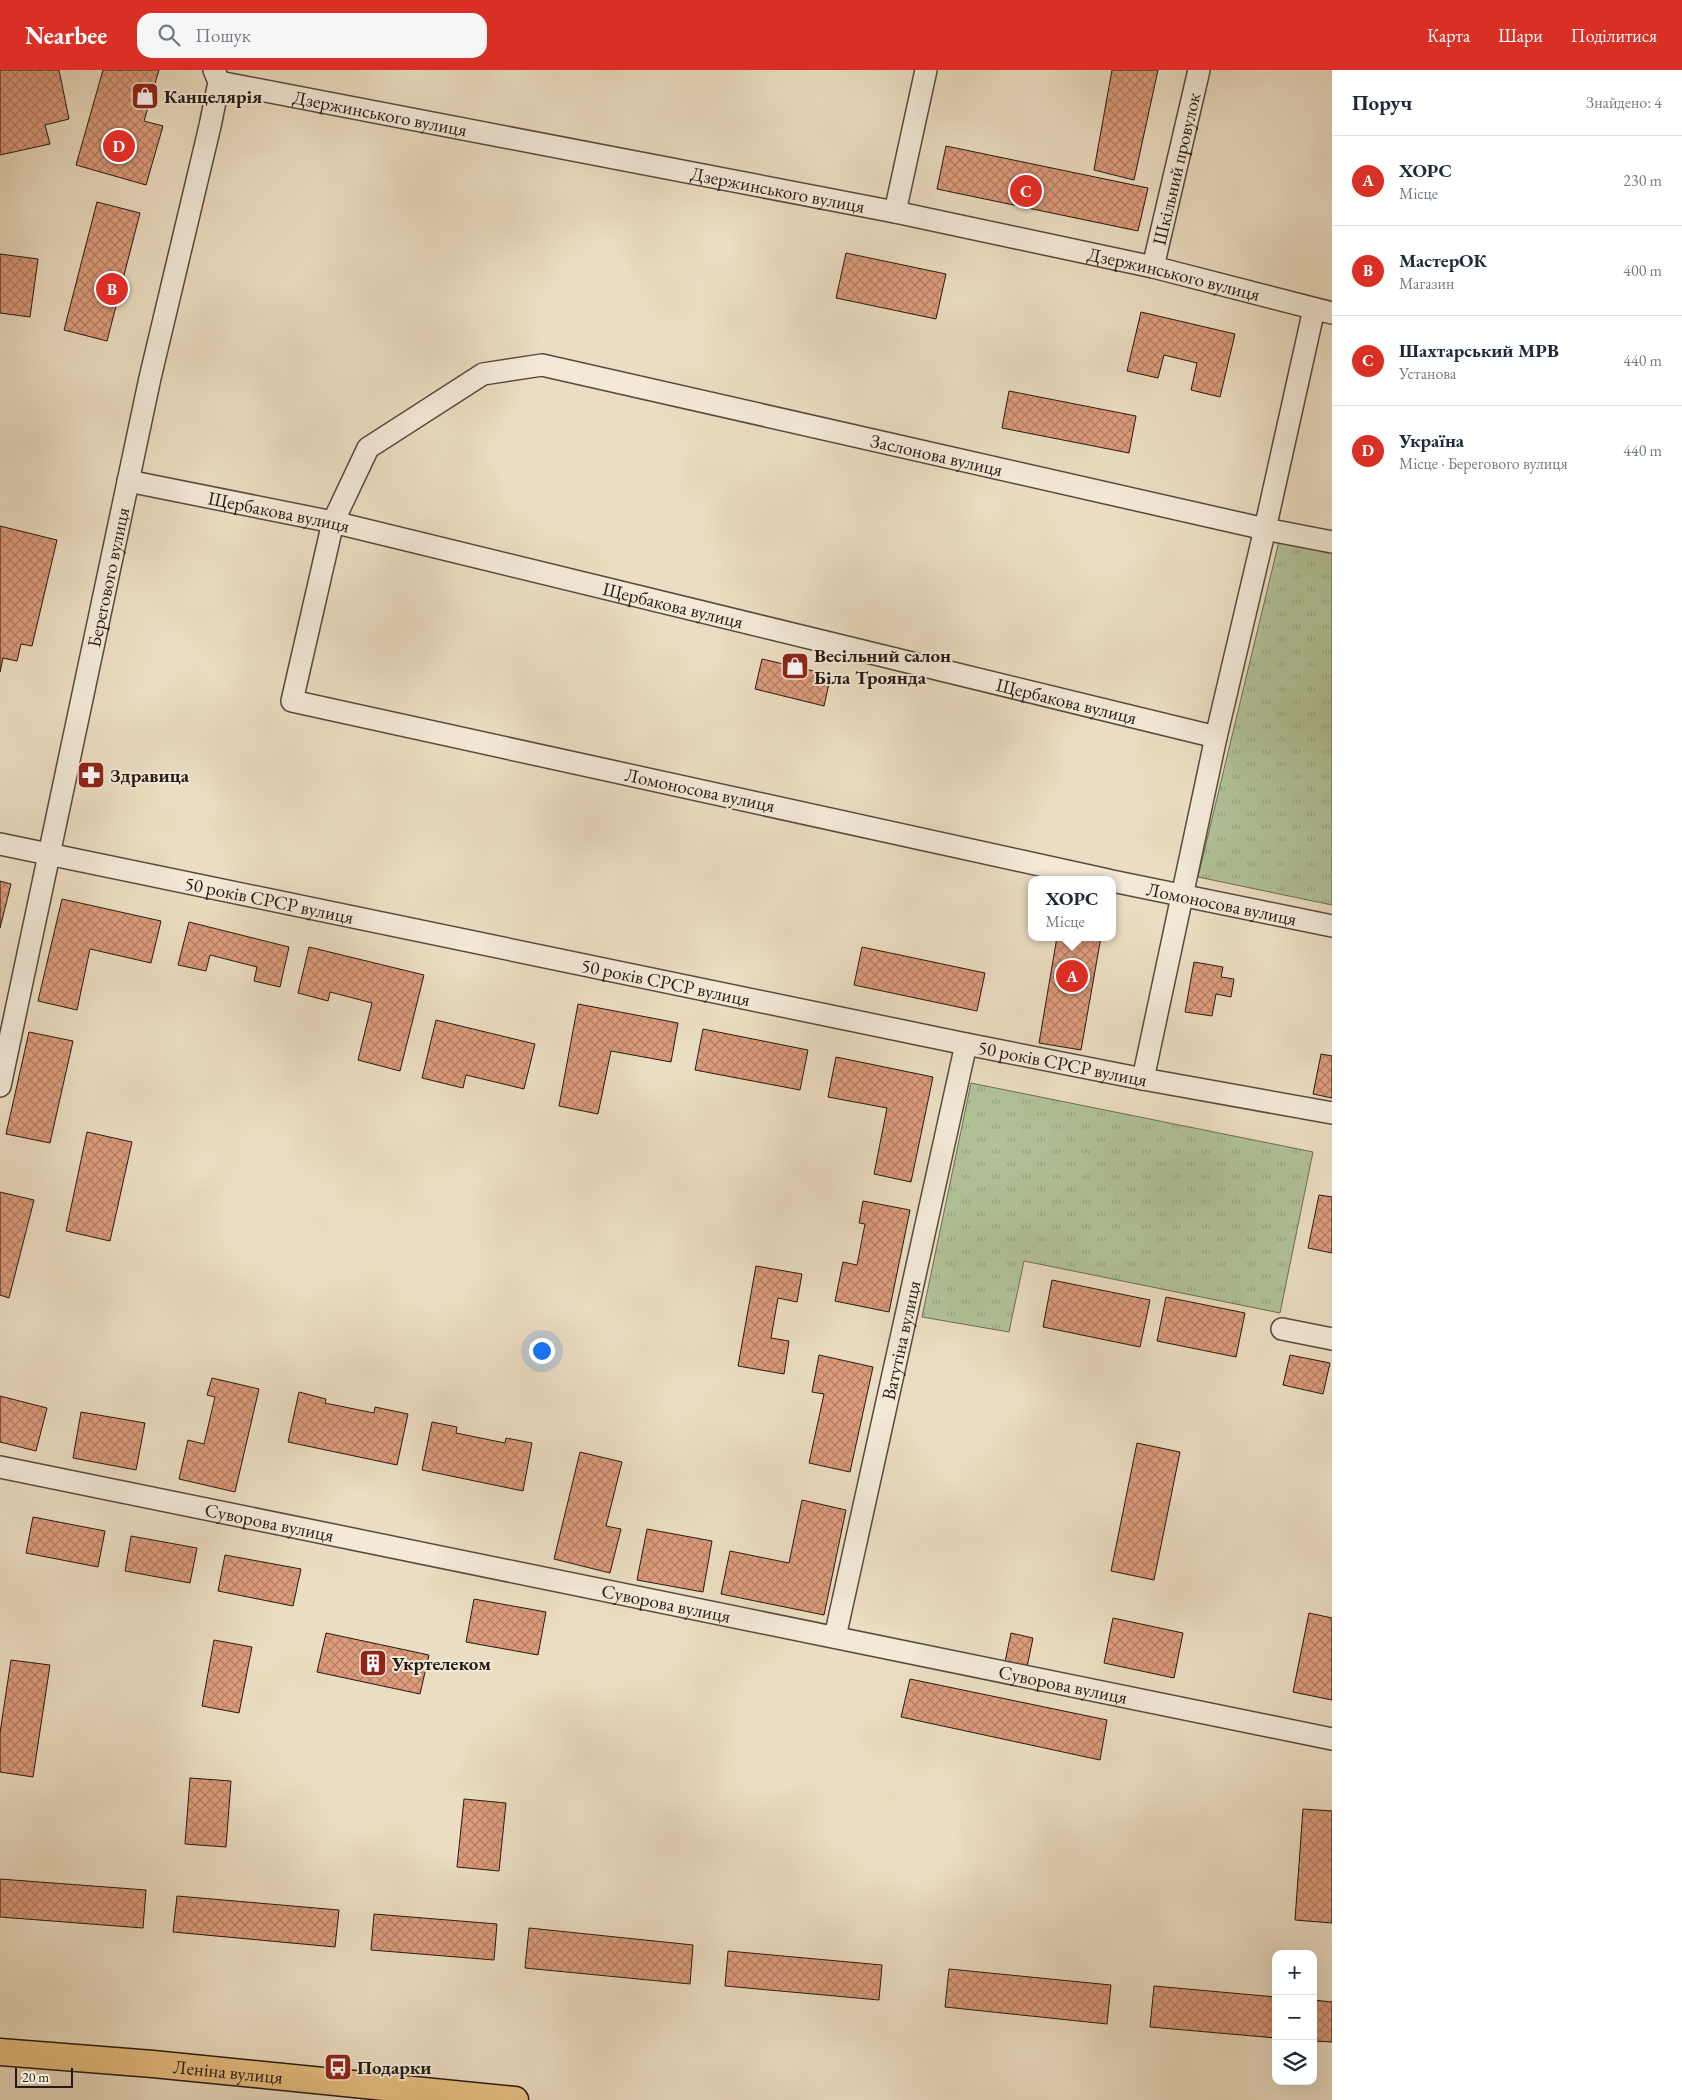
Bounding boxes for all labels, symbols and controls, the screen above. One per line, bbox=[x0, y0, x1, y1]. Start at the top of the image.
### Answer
search box bbox=[137, 13, 487, 58]
text: Nearbee bbox=[25, 20, 107, 51]
icon: search bbox=[155, 21, 183, 49]
text: Пошук bbox=[195, 23, 251, 48]
text: Карта bbox=[1427, 24, 1470, 47]
text: Шари bbox=[1498, 24, 1543, 47]
text: Поділитися bbox=[1571, 24, 1657, 47]
shop icon: Канцелярія bbox=[130, 81, 160, 111]
place label: Канцелярія bbox=[164, 84, 262, 109]
street label: Дзержинського вулиця bbox=[291, 84, 470, 142]
text: Поруч bbox=[1352, 89, 1412, 116]
street label: Шкільний провулок bbox=[1146, 90, 1206, 247]
text: Знайдено: 4 bbox=[1586, 92, 1662, 113]
pin: D bbox=[103, 127, 135, 165]
text: ХОРС bbox=[1399, 158, 1452, 183]
street label: Дзержинського вулиця bbox=[689, 160, 867, 219]
text: A bbox=[1362, 170, 1374, 191]
text: 230 m bbox=[1623, 170, 1662, 191]
pin: C bbox=[1010, 172, 1042, 210]
text: Місце bbox=[1399, 183, 1438, 204]
street label: Дзержинського вулиця bbox=[1085, 241, 1263, 307]
text: МастерОК bbox=[1399, 248, 1487, 273]
text: B bbox=[1363, 260, 1373, 281]
text: 400 m bbox=[1623, 260, 1662, 281]
pin: B bbox=[96, 270, 128, 308]
text: Магазин bbox=[1399, 273, 1454, 294]
text: Шахтарський МРВ bbox=[1399, 338, 1559, 363]
text: C bbox=[1362, 350, 1374, 371]
text: 440 m bbox=[1623, 350, 1662, 371]
text: Установа bbox=[1399, 363, 1456, 384]
street label: Заслонова вулиця bbox=[868, 427, 1006, 482]
text: Україна bbox=[1399, 428, 1464, 453]
text: D bbox=[1362, 440, 1374, 461]
text: 440 m bbox=[1623, 440, 1662, 461]
text: Місце · Берегового вулиця bbox=[1399, 453, 1568, 474]
street label: Щербакова вулиця bbox=[206, 485, 353, 538]
street label: Берегового вулиця bbox=[81, 504, 135, 650]
street label: Щербакова вулиця bbox=[600, 576, 746, 634]
place label: Весільний салон Біла Троянда bbox=[814, 643, 951, 690]
shop icon: Весільний салон Біла Троянда bbox=[780, 651, 810, 681]
street label: Щербакова вулиця bbox=[994, 671, 1140, 730]
pharmacy icon: Здравица bbox=[76, 760, 106, 790]
street label: Ломоносова вулиця bbox=[623, 762, 778, 818]
place label: Здравица bbox=[110, 763, 190, 788]
street label: 50 років СРСР вулиця bbox=[183, 870, 356, 930]
popup bbox=[1028, 876, 1116, 941]
street label: Ломоносова вулиця bbox=[1144, 876, 1300, 931]
text: ХОРС bbox=[1046, 886, 1098, 911]
text: Місце bbox=[1046, 911, 1085, 932]
street label: 50 років СРСР вулиця bbox=[579, 952, 753, 1012]
pin: A bbox=[1056, 957, 1088, 995]
street label: 50 років СРСР вулиця bbox=[976, 1034, 1150, 1092]
street label: Ватутіна вулиця bbox=[875, 1278, 926, 1402]
your location bbox=[529, 1338, 555, 1364]
street label: Суворова вулиця bbox=[203, 1497, 337, 1547]
street label: Суворова вулиця bbox=[599, 1578, 733, 1629]
building icon: Укртелеком bbox=[358, 1648, 388, 1678]
place label: Укртелеком bbox=[391, 1651, 491, 1676]
street label: Суворова вулиця bbox=[996, 1659, 1130, 1710]
map controls bbox=[1272, 1950, 1317, 2085]
button: + bbox=[1272, 1950, 1317, 1995]
button: − bbox=[1272, 1995, 1317, 2040]
button: layers bbox=[1272, 2040, 1317, 2085]
bus stop icon: Подарки bbox=[323, 2052, 353, 2082]
street label: Леніна вулиця bbox=[172, 2054, 285, 2089]
place label: Подарки bbox=[357, 2055, 432, 2080]
scale bar bbox=[15, 2065, 72, 2088]
text: 20 m bbox=[22, 2068, 49, 2086]

